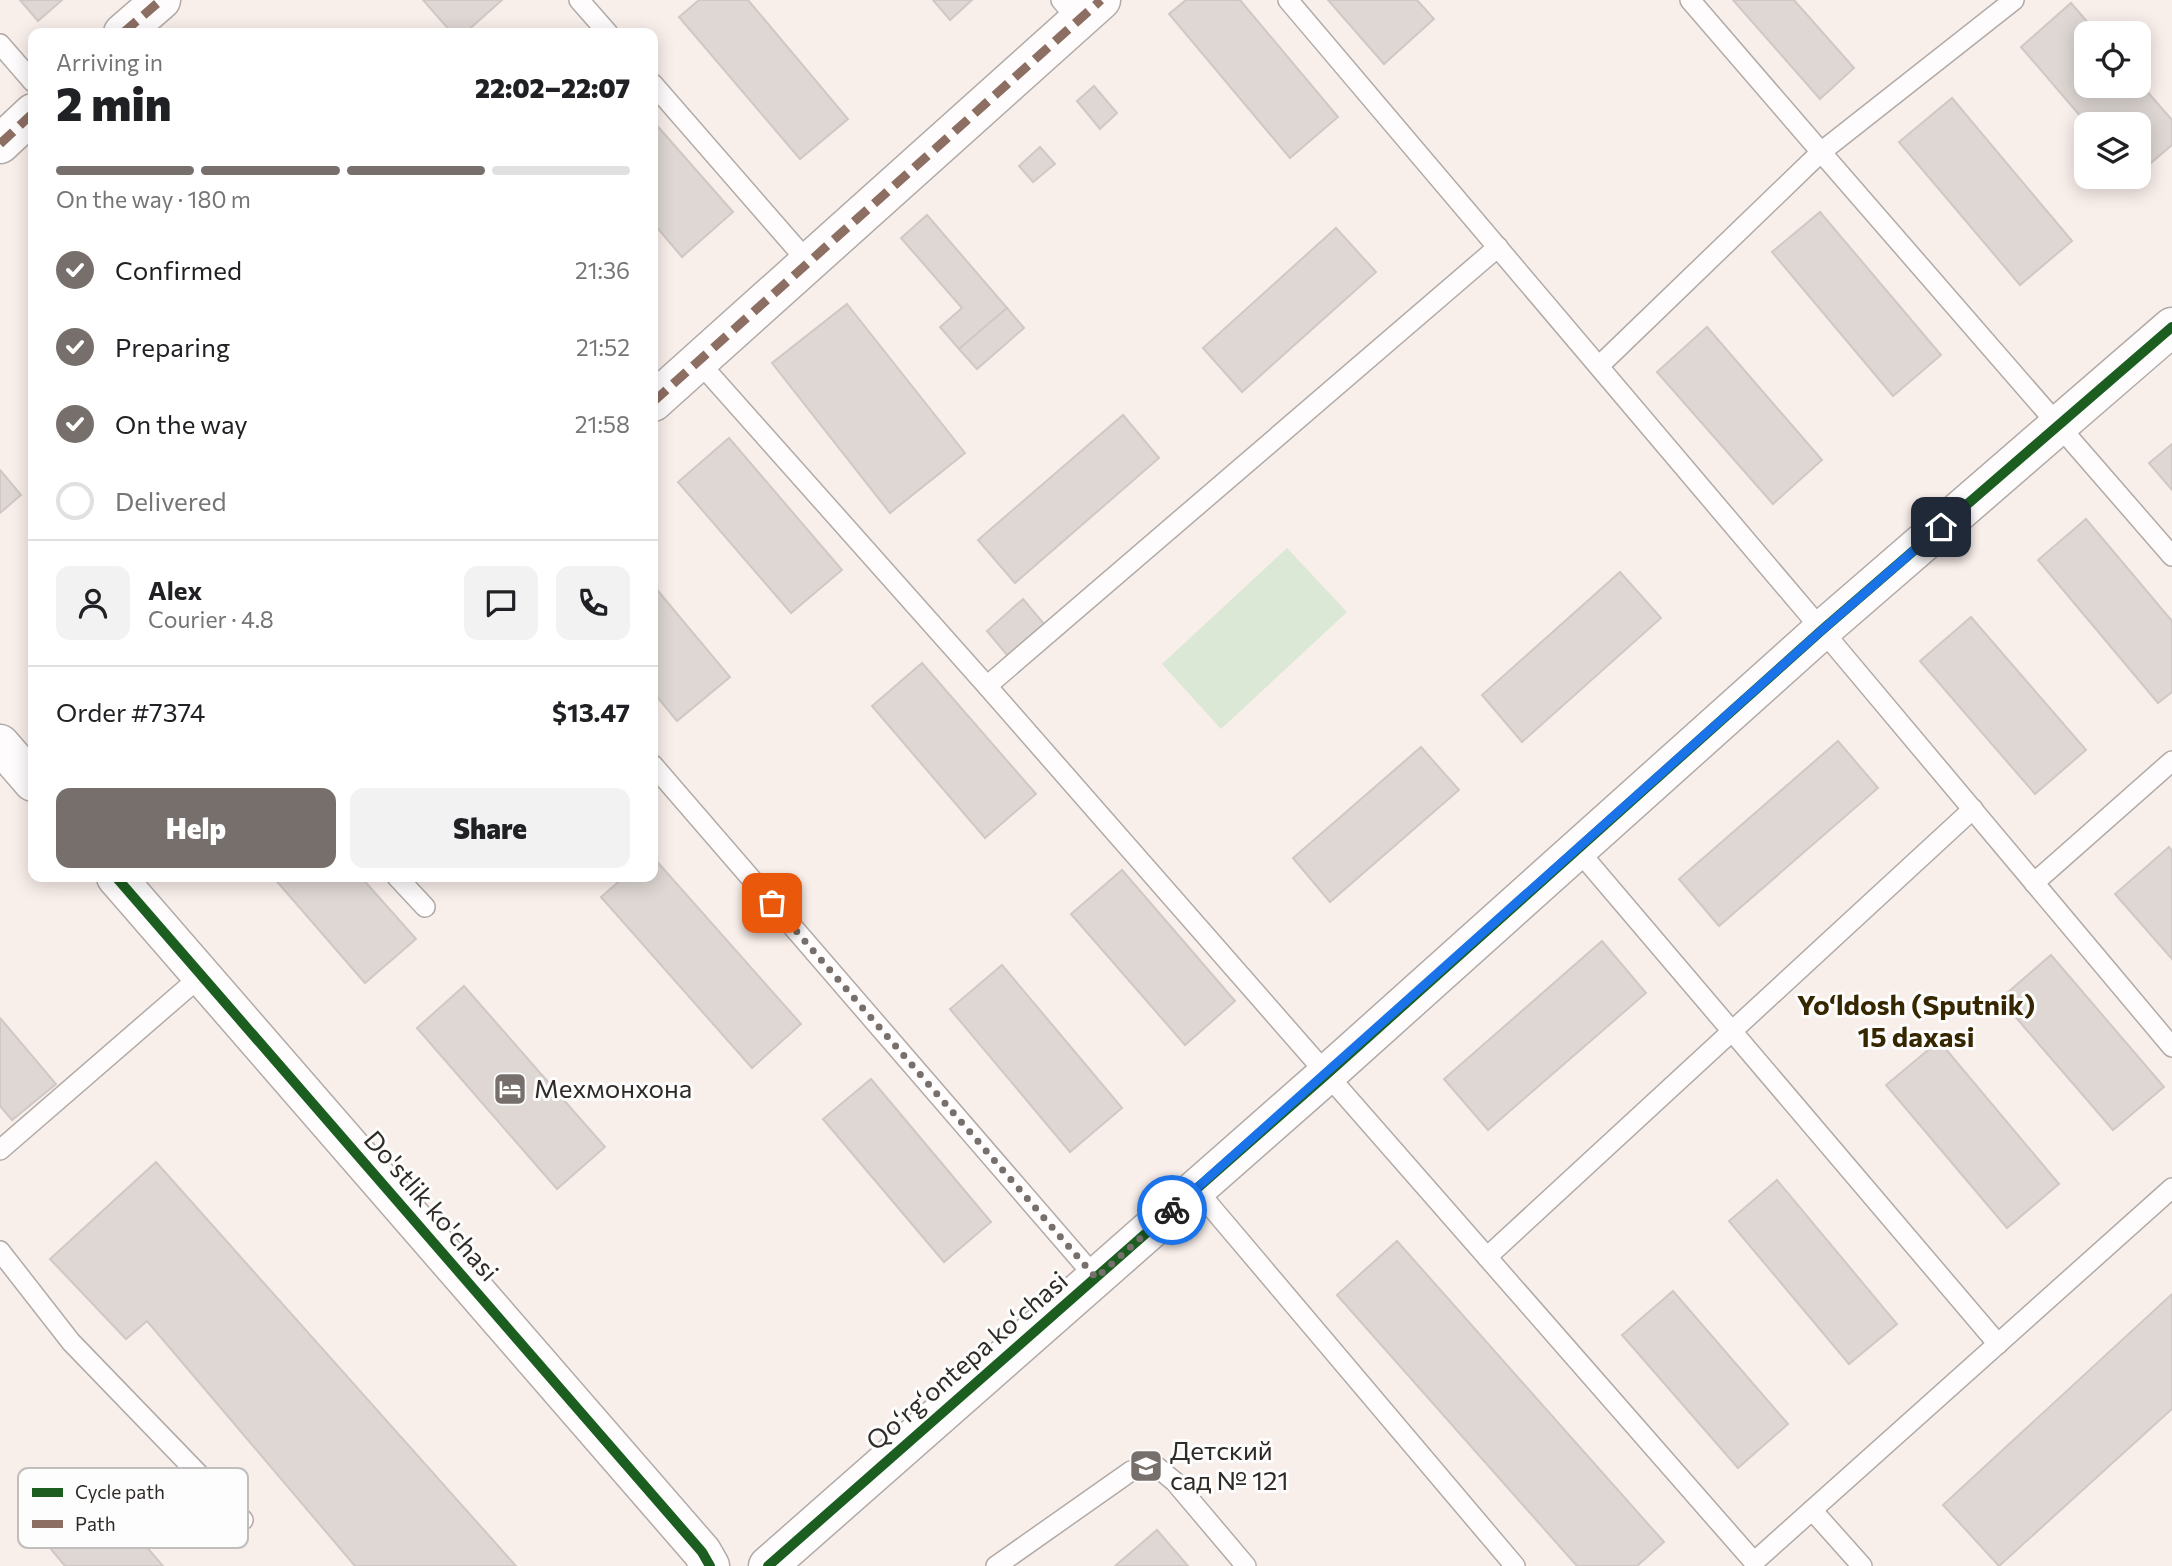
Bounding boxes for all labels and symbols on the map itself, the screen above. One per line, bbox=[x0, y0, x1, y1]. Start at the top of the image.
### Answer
pin bbox=[1911, 497, 1971, 557]
pin bbox=[742, 873, 802, 933]
district label: Yo‘ldosh (Sputnik) 15 daxasi bbox=[1797, 987, 2035, 1053]
hotel icon: Мехмонхона bbox=[491, 1070, 529, 1108]
place label: Мехмонхона bbox=[534, 1072, 692, 1103]
street label: Do'stlik ko'chasi bbox=[358, 1124, 506, 1286]
courier bbox=[1137, 1175, 1207, 1245]
street label: Qoʻrgʻontepa koʻchasi bbox=[859, 1264, 1073, 1456]
place label: Детский сад № 121 bbox=[1170, 1434, 1289, 1495]
school or university icon: Детский сад № 121 bbox=[1127, 1447, 1165, 1485]
legend bbox=[18, 1468, 248, 1548]
text: Cycle path bbox=[75, 1480, 165, 1503]
text: Path bbox=[75, 1512, 116, 1535]

